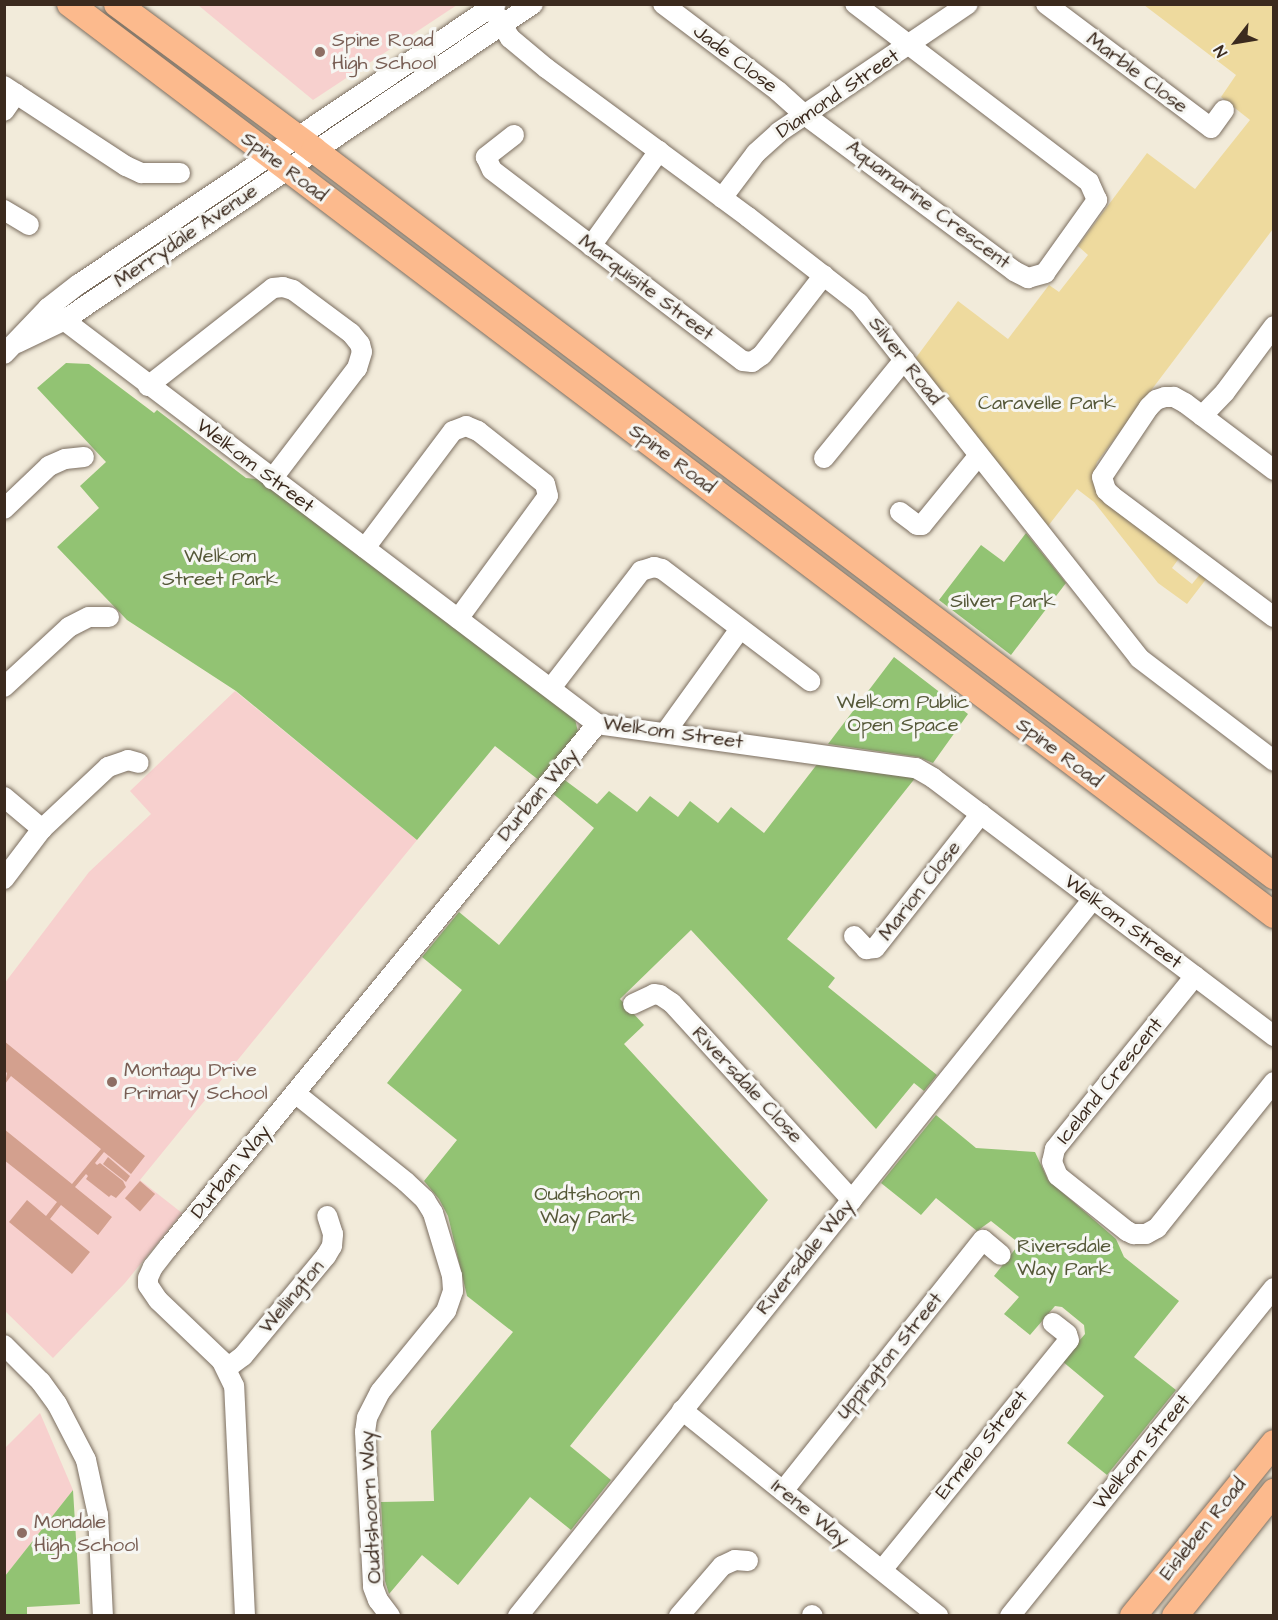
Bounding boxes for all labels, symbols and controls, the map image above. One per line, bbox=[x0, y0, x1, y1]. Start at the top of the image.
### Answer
north arrow bbox=[1206, 12, 1266, 72]
street label: Jade Close bbox=[688, 20, 782, 98]
street label: Marble Close bbox=[1082, 27, 1192, 119]
place label: Spine Road High School bbox=[332, 28, 436, 75]
text: N bbox=[1209, 41, 1233, 61]
street label: Diamond Street bbox=[772, 44, 904, 144]
marker: Spine Road High School bbox=[313, 45, 327, 59]
street label: Spine Road bbox=[236, 127, 332, 207]
street label: Aquamarine Crescent bbox=[841, 135, 1015, 275]
street label: Merrydale Avenue bbox=[110, 179, 262, 293]
street label: Marquisite Street bbox=[574, 229, 718, 347]
street label: Silver Road bbox=[863, 312, 947, 410]
park label: Caravelle Park bbox=[978, 391, 1116, 415]
street label: Welkom Street bbox=[191, 414, 319, 518]
street label: Spine Road bbox=[624, 419, 720, 499]
park label: Welkom Street Park bbox=[162, 545, 278, 592]
park label: Silver Park bbox=[950, 589, 1056, 613]
park label: Welkom Public Open Space bbox=[837, 691, 969, 738]
street label: Welkom Street bbox=[601, 711, 745, 755]
street label: Spine Road bbox=[1011, 713, 1107, 793]
street label: Durban Way bbox=[492, 744, 584, 846]
street label: Marion Close bbox=[874, 837, 966, 945]
street label: Welkom Street bbox=[1059, 870, 1187, 974]
street label: Iceland Crescent bbox=[1052, 1013, 1168, 1149]
street label: Riversdale Close bbox=[687, 1021, 807, 1149]
place label: Montagu Drive Primary School bbox=[124, 1058, 268, 1105]
marker: Montagu Drive Primary School bbox=[105, 1075, 119, 1089]
street label: Durban Way bbox=[186, 1120, 276, 1224]
park label: Oudtshoorn Way Park bbox=[534, 1182, 640, 1229]
street label: Riversdale Way bbox=[751, 1194, 859, 1320]
park label: Riversdale Way Park bbox=[1017, 1234, 1111, 1281]
street label: Wellington bbox=[254, 1255, 330, 1339]
street label: Uppington Street bbox=[832, 1288, 948, 1424]
street label: Ermelo Street bbox=[931, 1386, 1033, 1504]
street label: Welkom Street bbox=[1088, 1389, 1196, 1515]
street label: Oudtshoorn Way bbox=[355, 1430, 387, 1584]
street label: Eisleben Road bbox=[1154, 1473, 1252, 1585]
street label: Irene Way bbox=[766, 1474, 854, 1552]
place label: Mondale High School bbox=[34, 1510, 138, 1557]
marker: Mondale High School bbox=[15, 1526, 29, 1540]

